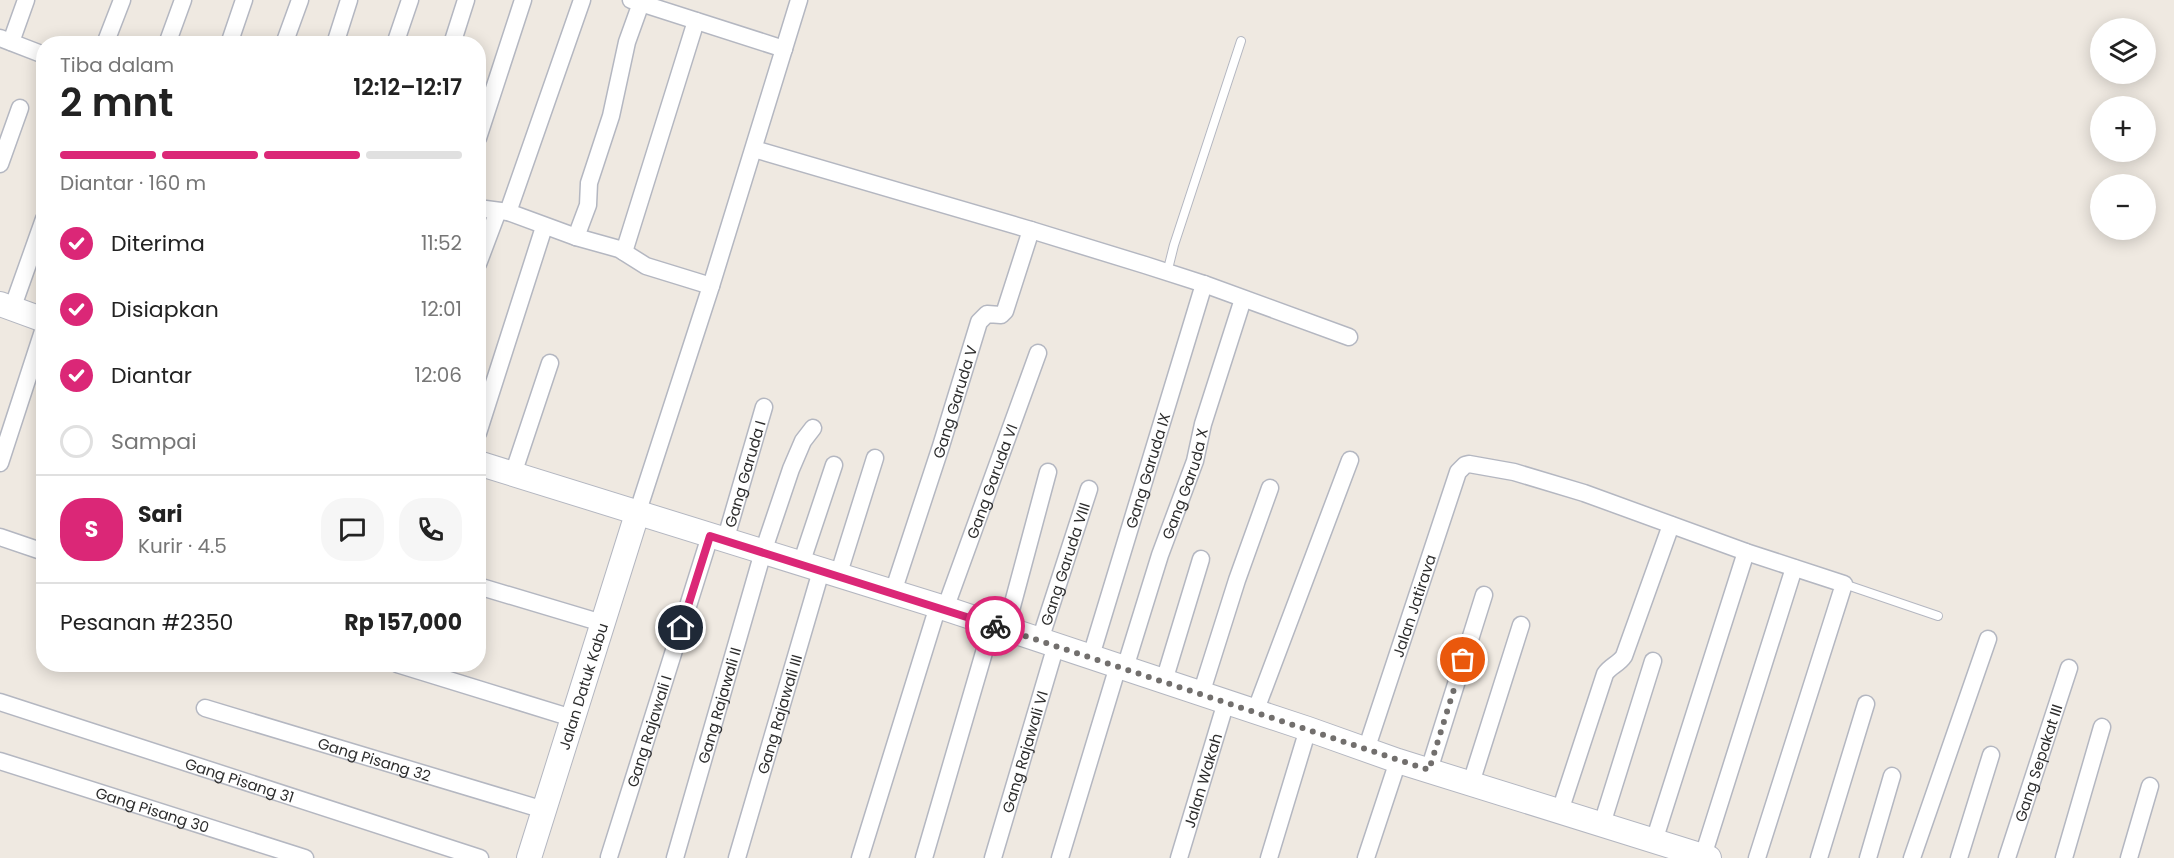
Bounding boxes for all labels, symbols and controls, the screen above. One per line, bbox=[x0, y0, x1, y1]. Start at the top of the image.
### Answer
map controls bbox=[2090, 18, 2156, 240]
button: layers bbox=[2090, 18, 2156, 84]
text: Tiba dalam bbox=[60, 51, 174, 79]
text: 12:12–12:17 bbox=[353, 72, 462, 103]
text: 2 mnt bbox=[60, 75, 173, 130]
button: + bbox=[2090, 96, 2156, 162]
text: Diantar · 160 m bbox=[60, 169, 206, 197]
button: − bbox=[2090, 174, 2156, 240]
icon: check bbox=[60, 227, 93, 260]
text: Diterima bbox=[111, 228, 205, 259]
text: 11:52 bbox=[421, 229, 462, 257]
icon: check bbox=[60, 293, 93, 326]
text: Disiapkan bbox=[111, 294, 219, 325]
text: 12:01 bbox=[421, 295, 462, 323]
street label: Gang Garuda V bbox=[927, 343, 982, 461]
icon: check bbox=[60, 359, 93, 392]
text: Diantar bbox=[111, 360, 192, 391]
text: 12:06 bbox=[415, 361, 462, 389]
street label: Gang Garuda IX bbox=[1120, 410, 1175, 531]
street label: Gang Garuda I bbox=[719, 418, 770, 530]
street label: Gang Garuda VI bbox=[961, 421, 1022, 542]
text: Sampai bbox=[111, 426, 197, 457]
street label: Gang Garuda X bbox=[1156, 426, 1212, 542]
button: chat bbox=[321, 498, 384, 561]
button: phone bbox=[399, 498, 462, 561]
text: Sari bbox=[138, 499, 182, 530]
street label: Gang Garuda VIII bbox=[1035, 500, 1094, 628]
text: S bbox=[85, 514, 98, 545]
text: Kurir · 4.5 bbox=[138, 532, 227, 560]
street label: Jalan Jatirava bbox=[1387, 552, 1441, 660]
courier bbox=[965, 596, 1025, 656]
pin bbox=[655, 602, 706, 653]
text: Pesanan #2350 bbox=[60, 607, 233, 638]
text: Rp 157,000 bbox=[344, 607, 462, 638]
icon: bike bbox=[979, 610, 1012, 643]
icon: home bbox=[664, 611, 697, 644]
street label: Jalan Datuk Kabu bbox=[553, 620, 613, 752]
pin bbox=[1437, 634, 1488, 685]
icon: bag bbox=[1446, 643, 1479, 676]
street label: Gang Rajawali II bbox=[692, 645, 746, 766]
street label: Gang Rajawali III bbox=[752, 652, 807, 776]
street label: Gang Rajawali I bbox=[621, 672, 676, 790]
street label: Gang Rajawali VI bbox=[996, 688, 1052, 815]
street label: Gang Sepakat III bbox=[2009, 701, 2067, 824]
street label: Jalan Wakah bbox=[1178, 731, 1227, 830]
street label: Gang Pisang 32 bbox=[315, 732, 434, 786]
street label: Gang Pisang 31 bbox=[183, 752, 297, 807]
street label: Gang Pisang 30 bbox=[93, 782, 212, 837]

